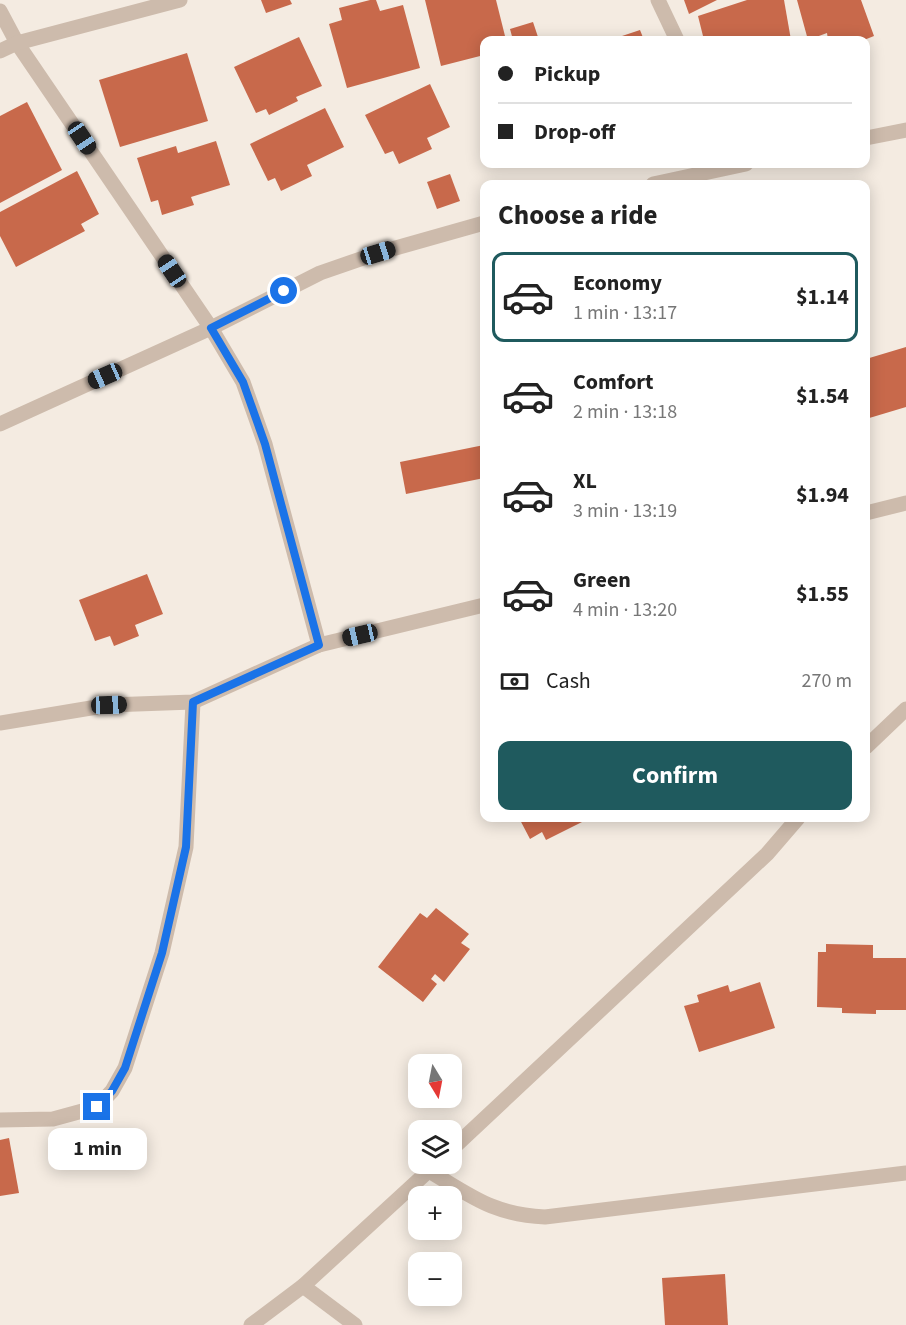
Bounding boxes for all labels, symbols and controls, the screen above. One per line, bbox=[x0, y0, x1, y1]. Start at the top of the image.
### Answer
text: Pickup bbox=[534, 58, 600, 90]
text: Drop-off bbox=[534, 116, 615, 148]
car bbox=[64, 118, 100, 158]
text: Choose a ride bbox=[498, 196, 658, 235]
car bbox=[358, 239, 398, 267]
car bbox=[154, 251, 190, 291]
text: Economy bbox=[573, 267, 662, 299]
icon: car bbox=[501, 270, 555, 324]
route start bbox=[270, 277, 297, 304]
text: $1.14 bbox=[796, 281, 849, 313]
text: 1 min · 13:17 bbox=[573, 299, 677, 327]
car bbox=[85, 360, 125, 392]
text: Comfort bbox=[573, 366, 654, 398]
icon: car bbox=[501, 369, 555, 423]
text: $1.54 bbox=[796, 380, 849, 412]
text: 2 min · 13:18 bbox=[573, 398, 677, 426]
text: XL bbox=[573, 465, 597, 497]
icon: car bbox=[501, 468, 555, 522]
text: $1.94 bbox=[796, 479, 849, 511]
text: 3 min · 13:19 bbox=[573, 497, 677, 525]
text: Green bbox=[573, 564, 631, 596]
icon: car bbox=[501, 567, 555, 621]
text: $1.55 bbox=[796, 578, 849, 610]
text: 4 min · 13:20 bbox=[573, 596, 677, 624]
car bbox=[340, 622, 380, 648]
icon: cash bbox=[498, 665, 531, 698]
text: Cash bbox=[546, 665, 591, 697]
text: 270 m bbox=[802, 667, 852, 695]
car bbox=[91, 695, 127, 715]
button: Confirm bbox=[498, 741, 852, 810]
north arrow bbox=[408, 1054, 462, 1108]
map controls bbox=[408, 1054, 462, 1306]
route end bbox=[83, 1093, 110, 1120]
button: layers bbox=[408, 1120, 462, 1174]
callout: 1 min bbox=[48, 1128, 146, 1170]
text: 1 min bbox=[73, 1135, 122, 1163]
button: + bbox=[408, 1186, 462, 1240]
button: − bbox=[408, 1252, 462, 1306]

